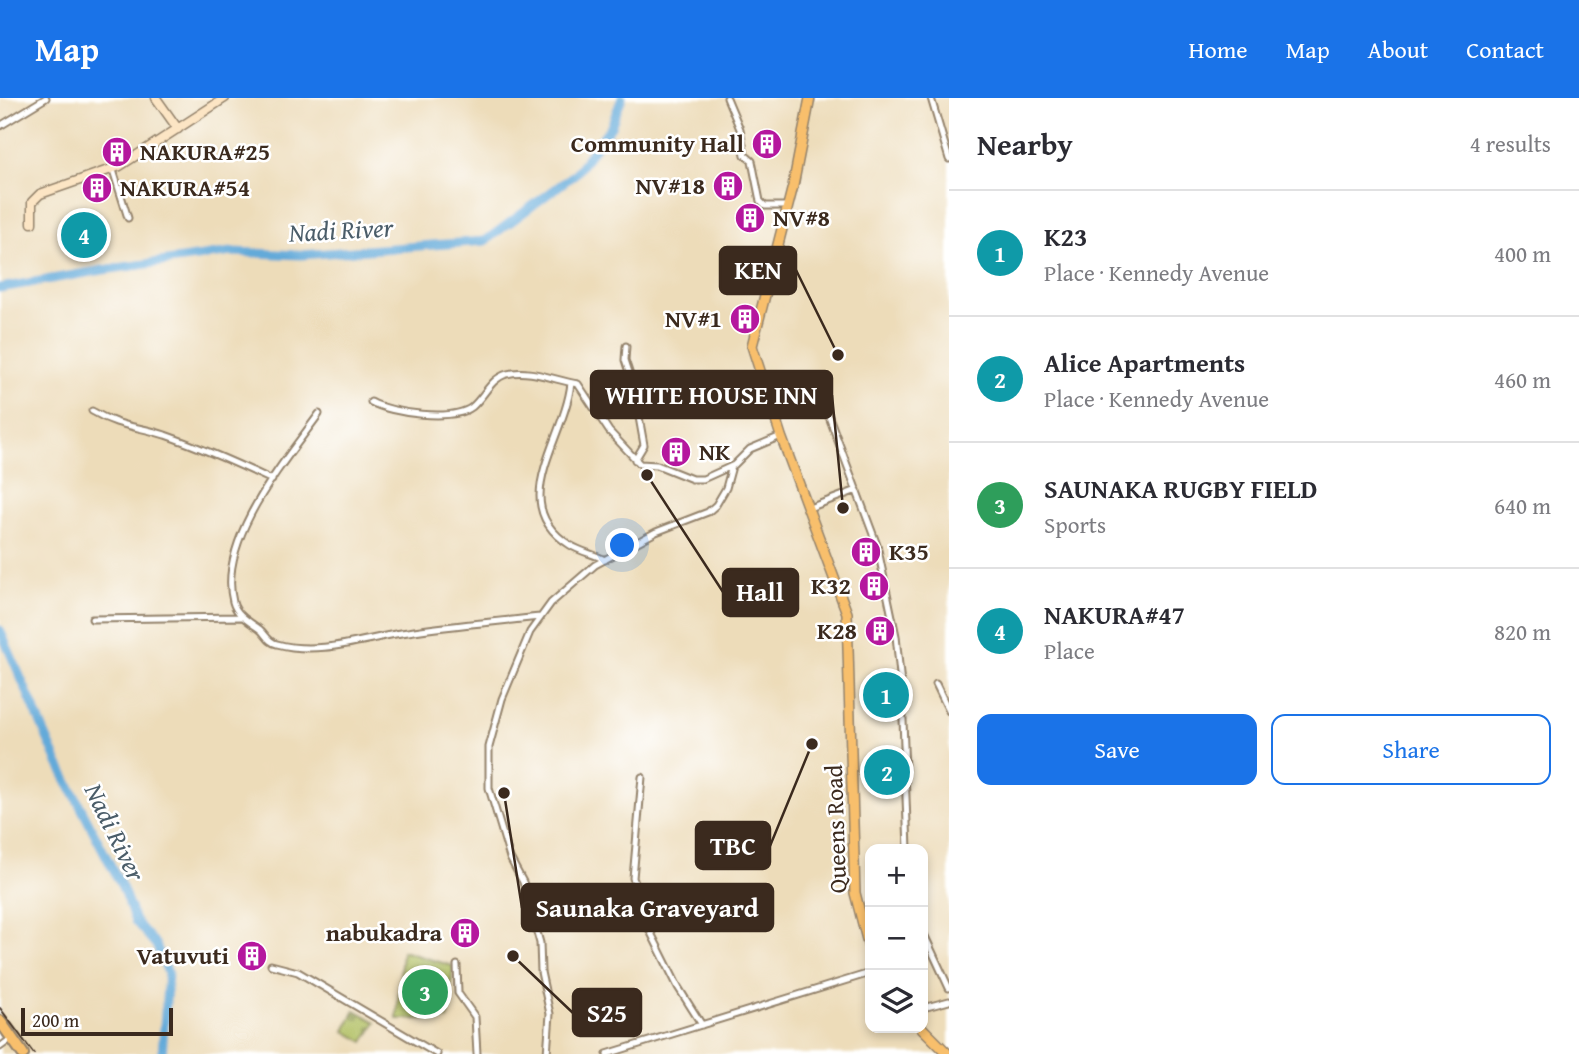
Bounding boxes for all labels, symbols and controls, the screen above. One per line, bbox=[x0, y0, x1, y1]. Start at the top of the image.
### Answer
text: Map bbox=[35, 25, 99, 73]
text: Home bbox=[1189, 32, 1248, 67]
text: Map bbox=[1286, 32, 1330, 67]
text: About bbox=[1368, 32, 1428, 67]
text: Contact bbox=[1466, 32, 1544, 67]
text: Nearby bbox=[977, 122, 1073, 166]
place label: Community Hall bbox=[571, 126, 745, 161]
building icon: Community Hall bbox=[750, 127, 784, 161]
text: 4 results bbox=[1470, 127, 1551, 160]
place label: NAKURA#25 bbox=[140, 134, 270, 169]
building icon: NAKURA#25 bbox=[100, 135, 134, 169]
place label: NV#18 bbox=[636, 168, 705, 203]
building icon: NV#18 bbox=[711, 169, 745, 203]
place label: NAKURA#54 bbox=[120, 170, 250, 205]
building icon: NAKURA#54 bbox=[80, 171, 114, 205]
place label: NV#8 bbox=[773, 200, 830, 235]
building icon: NV#8 bbox=[733, 201, 767, 235]
water label: Nadi River bbox=[287, 207, 396, 252]
pin: 4 bbox=[61, 209, 107, 261]
text: K23 bbox=[1044, 217, 1087, 256]
text: 1 bbox=[994, 237, 1006, 270]
text: 400 m bbox=[1494, 237, 1551, 270]
callout: KEN bbox=[720, 247, 796, 294]
text: KEN bbox=[734, 250, 782, 289]
text: Place · Kennedy Avenue bbox=[1044, 256, 1269, 289]
place label: NV#1 bbox=[665, 301, 722, 336]
building icon: NV#1 bbox=[728, 302, 762, 336]
text: Alice Apartments bbox=[1044, 343, 1245, 382]
text: 2 bbox=[994, 363, 1006, 396]
text: 460 m bbox=[1494, 363, 1551, 396]
callout: WHITE HOUSE INN bbox=[591, 371, 832, 418]
text: WHITE HOUSE INN bbox=[605, 375, 817, 414]
text: Place · Kennedy Avenue bbox=[1044, 382, 1269, 415]
place label: NK bbox=[699, 434, 731, 469]
building icon: NK bbox=[659, 435, 693, 469]
text: SAUNAKA RUGBY FIELD bbox=[1044, 469, 1317, 508]
text: 3 bbox=[994, 489, 1006, 522]
text: 640 m bbox=[1494, 489, 1551, 522]
text: Sports bbox=[1044, 508, 1106, 541]
your location bbox=[605, 528, 639, 562]
place label: K35 bbox=[889, 534, 929, 569]
building icon: K35 bbox=[849, 535, 883, 569]
place label: K32 bbox=[811, 568, 851, 603]
callout: Hall bbox=[723, 569, 798, 616]
building icon: K32 bbox=[857, 569, 891, 603]
text: Hall bbox=[736, 572, 784, 611]
text: NAKURA#47 bbox=[1044, 595, 1185, 634]
place label: K28 bbox=[817, 613, 857, 648]
building icon: K28 bbox=[863, 614, 897, 648]
text: 4 bbox=[994, 615, 1006, 648]
text: 820 m bbox=[1494, 615, 1551, 648]
text: Place bbox=[1044, 634, 1095, 667]
pin: 1 bbox=[863, 669, 909, 721]
button: Save bbox=[977, 714, 1257, 785]
button: Share bbox=[1271, 714, 1551, 785]
pin: 2 bbox=[864, 746, 910, 798]
street label: Queens Road bbox=[816, 764, 855, 894]
water label: Nadi River bbox=[75, 775, 156, 889]
callout: TBC bbox=[696, 822, 770, 869]
text: TBC bbox=[710, 826, 756, 865]
map controls bbox=[865, 844, 928, 1033]
button: + bbox=[865, 844, 928, 907]
callout: Saunaka Graveyard bbox=[522, 884, 773, 931]
text: Saunaka Graveyard bbox=[535, 888, 759, 927]
button: − bbox=[865, 907, 928, 970]
place label: nabukadra bbox=[326, 915, 443, 950]
building icon: nabukadra bbox=[448, 916, 482, 950]
place label: Vatuvuti bbox=[137, 938, 229, 973]
building icon: Vatuvuti bbox=[235, 939, 269, 973]
pin: 3 bbox=[402, 966, 448, 1018]
button: layers bbox=[865, 970, 928, 1033]
callout: S25 bbox=[573, 989, 641, 1036]
text: S25 bbox=[587, 993, 627, 1032]
scale bar bbox=[21, 1005, 173, 1037]
text: 200 m bbox=[32, 1006, 79, 1034]

